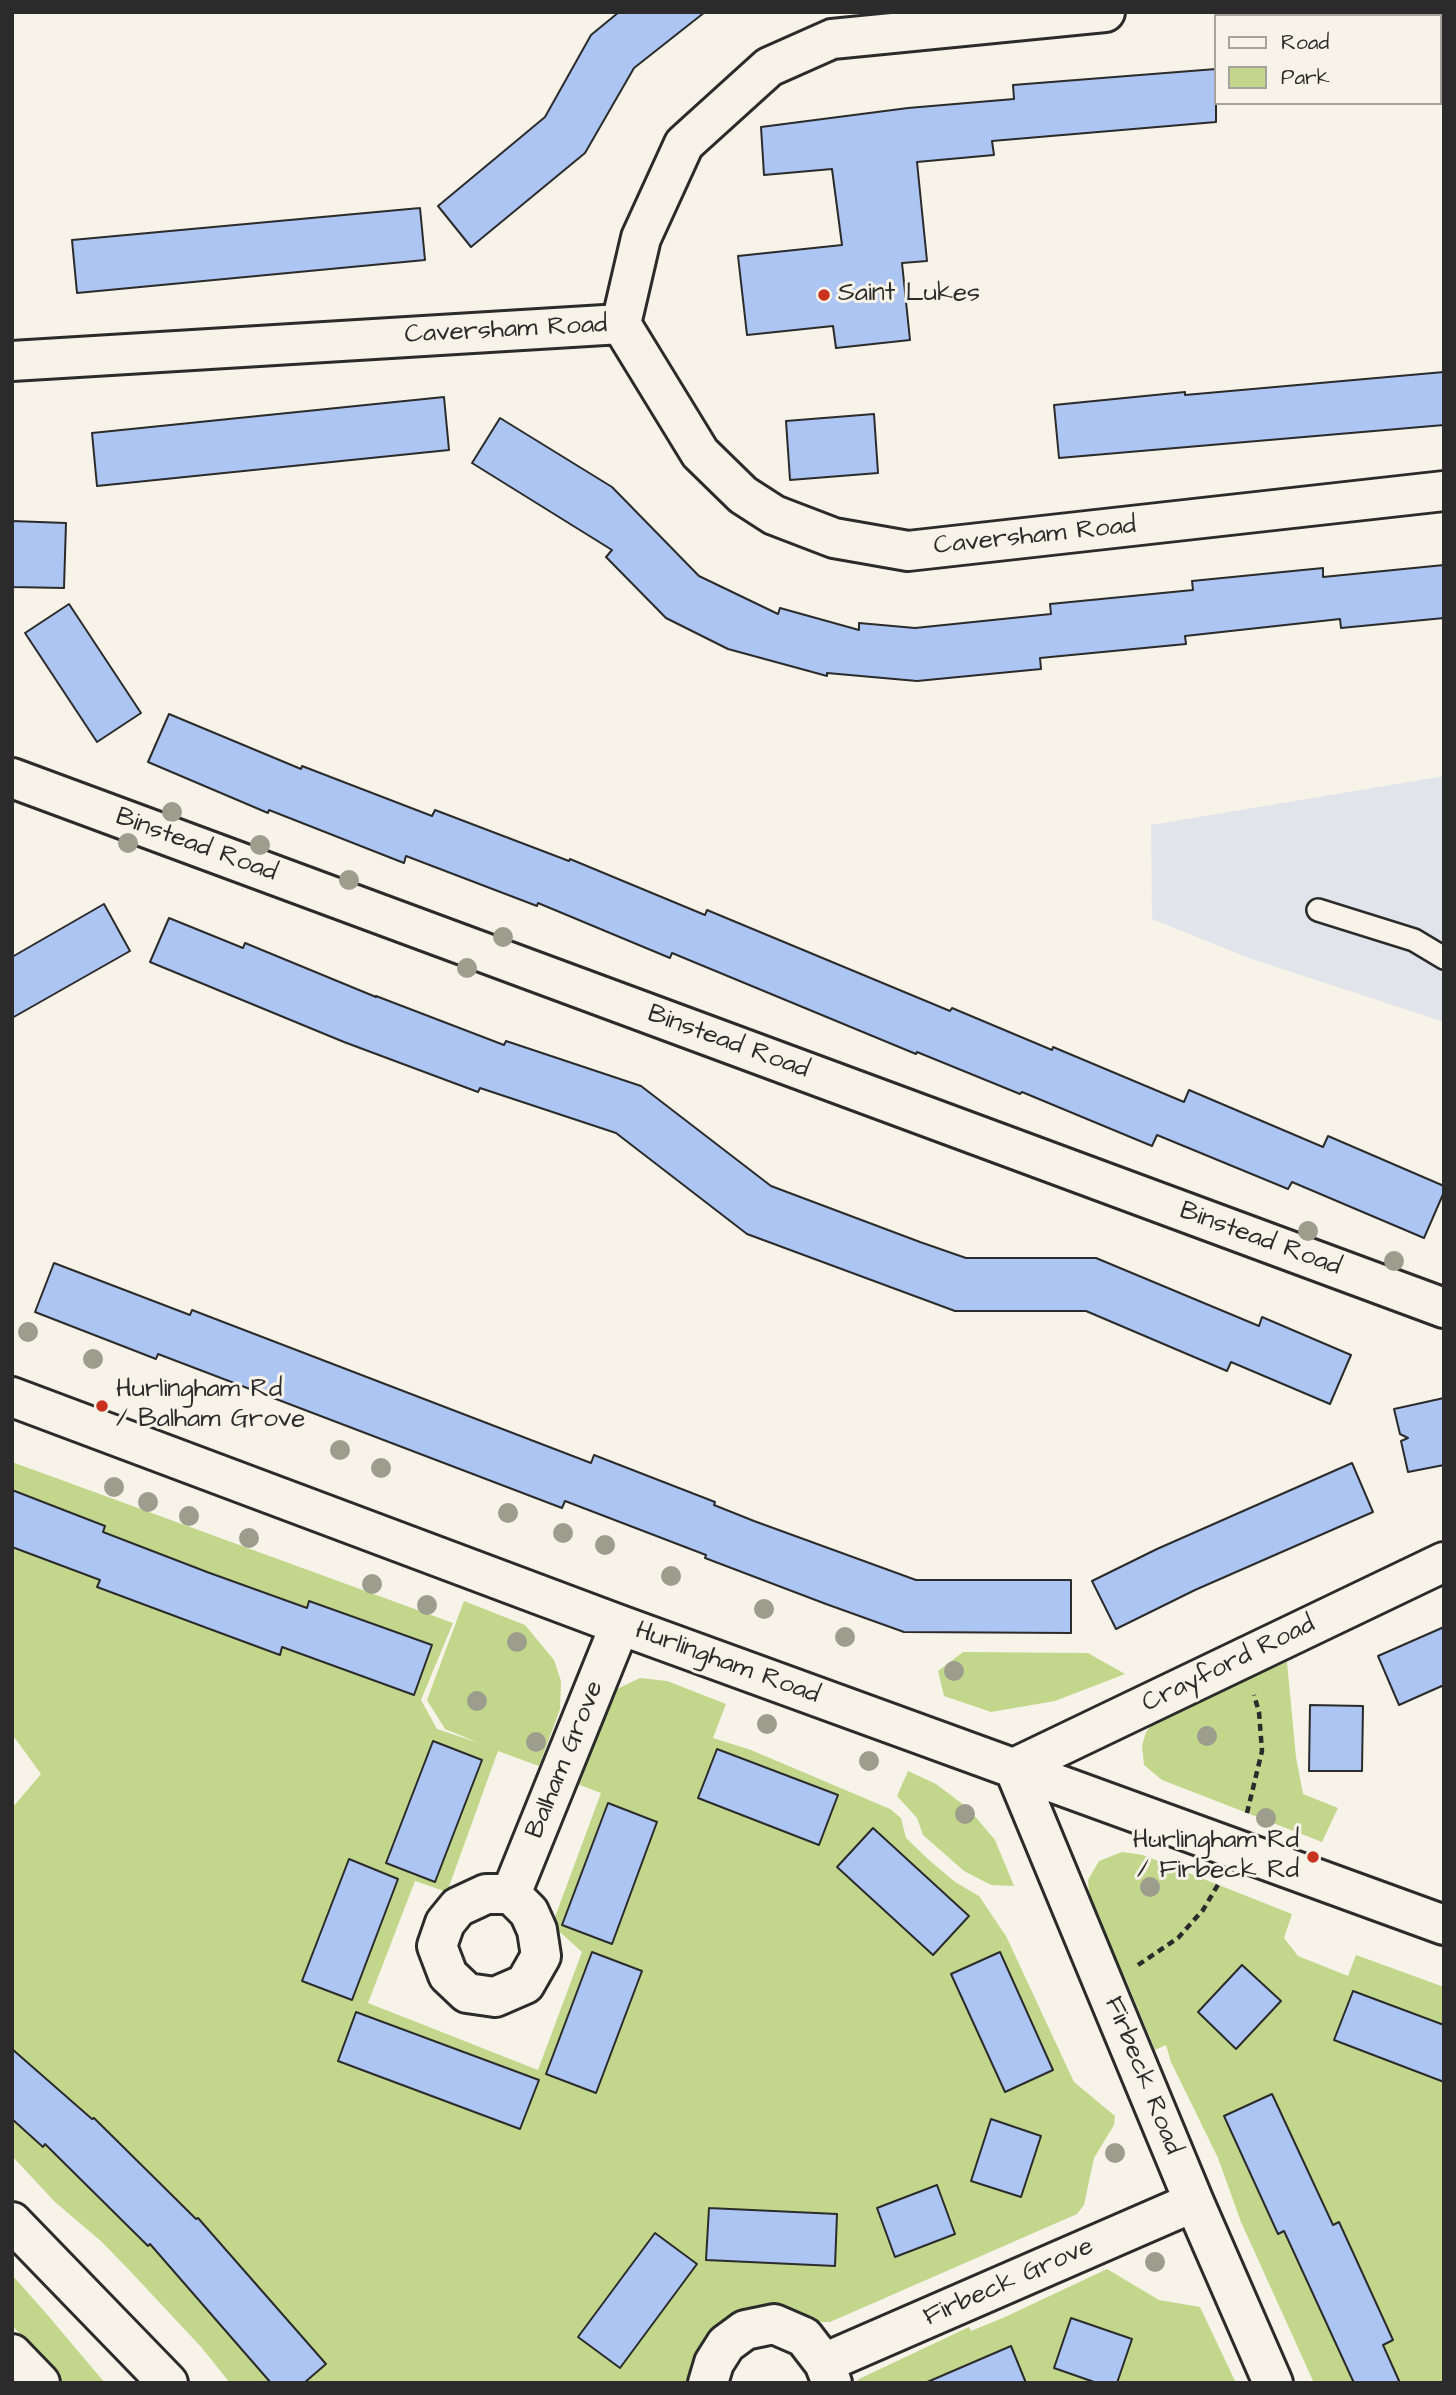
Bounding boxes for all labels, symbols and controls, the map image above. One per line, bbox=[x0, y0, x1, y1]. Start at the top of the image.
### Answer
legend bbox=[1214, 14, 1442, 105]
text: Road bbox=[1281, 28, 1329, 57]
text: Park bbox=[1281, 63, 1330, 92]
place label: Saint Lukes bbox=[838, 279, 980, 311]
marker: Saint Lukes bbox=[816, 287, 832, 303]
street label: Caversham Road bbox=[404, 310, 608, 352]
street label: Caversham Road bbox=[932, 511, 1138, 563]
street label: Binstead Road bbox=[111, 802, 281, 890]
street label: Binstead Road bbox=[643, 999, 813, 1087]
street label: Binstead Road bbox=[1175, 1196, 1345, 1284]
place label: Hurlingham Rd / Balham Grove bbox=[116, 1375, 305, 1436]
marker: Hurlingham Rd / Balham Grove bbox=[94, 1398, 110, 1414]
street label: Crayford Road bbox=[1138, 1610, 1320, 1720]
street label: Hurlingham Road bbox=[630, 1616, 824, 1712]
street label: Balham Grove bbox=[520, 1677, 612, 1843]
place label: Hurlingham Rd / Firbeck Rd bbox=[1133, 1826, 1299, 1888]
marker: Hurlingham Rd / Firbeck Rd bbox=[1305, 1849, 1321, 1865]
street label: Firbeck Road bbox=[1096, 1993, 1188, 2159]
street label: Firbeck Grove bbox=[919, 2232, 1099, 2334]

